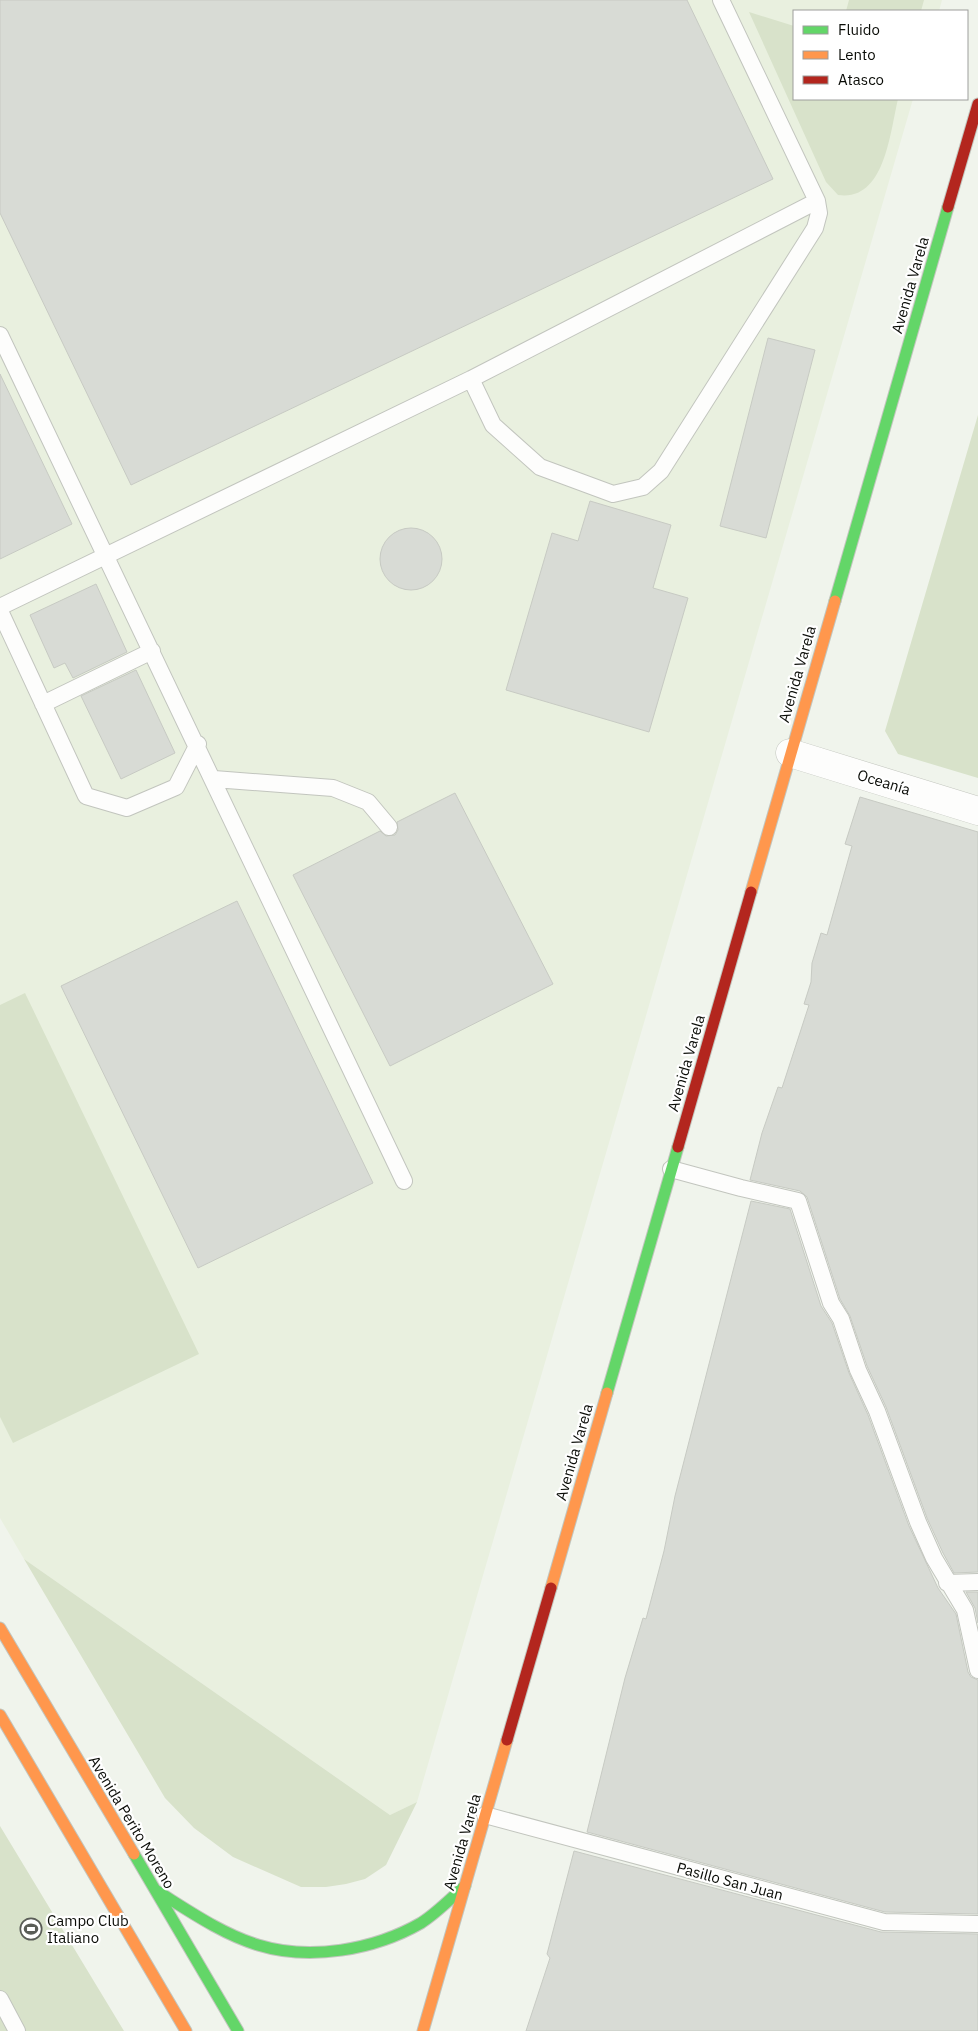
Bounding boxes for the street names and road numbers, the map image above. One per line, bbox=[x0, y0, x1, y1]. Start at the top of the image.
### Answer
street label: Avenida Varela bbox=[887, 234, 933, 336]
street label: Avenida Varela bbox=[774, 623, 820, 725]
street label: Oceanía bbox=[855, 765, 913, 799]
street label: Avenida Varela bbox=[663, 1012, 709, 1114]
street label: Avenida Varela bbox=[551, 1401, 597, 1503]
street label: Avenida Perito Moreno bbox=[85, 1752, 179, 1892]
street label: Avenida Varela bbox=[439, 1791, 485, 1893]
street label: Pasillo San Juan bbox=[675, 1858, 785, 1904]

